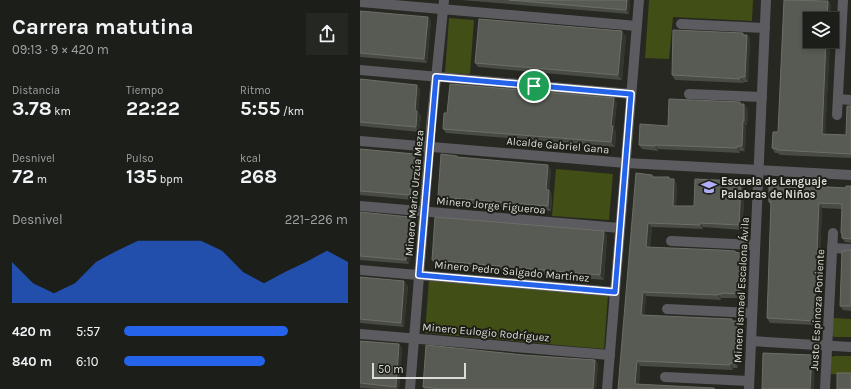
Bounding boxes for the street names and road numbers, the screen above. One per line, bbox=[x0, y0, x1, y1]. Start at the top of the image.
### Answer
street label: Minero Mario Urzúa Meza bbox=[403, 129, 426, 257]
street label: Alcalde Gabriel Gana bbox=[506, 135, 610, 156]
street label: Minero Jorge Figueroa bbox=[436, 194, 546, 217]
street label: Minero Ismael Escalona Ávila bbox=[729, 217, 752, 363]
street label: Justo Espinoza Poniente bbox=[808, 248, 827, 371]
street label: Minero Pedro Salgado Martínez bbox=[434, 258, 590, 285]
street label: Minero Eulogio Rodríguez bbox=[422, 320, 550, 345]

